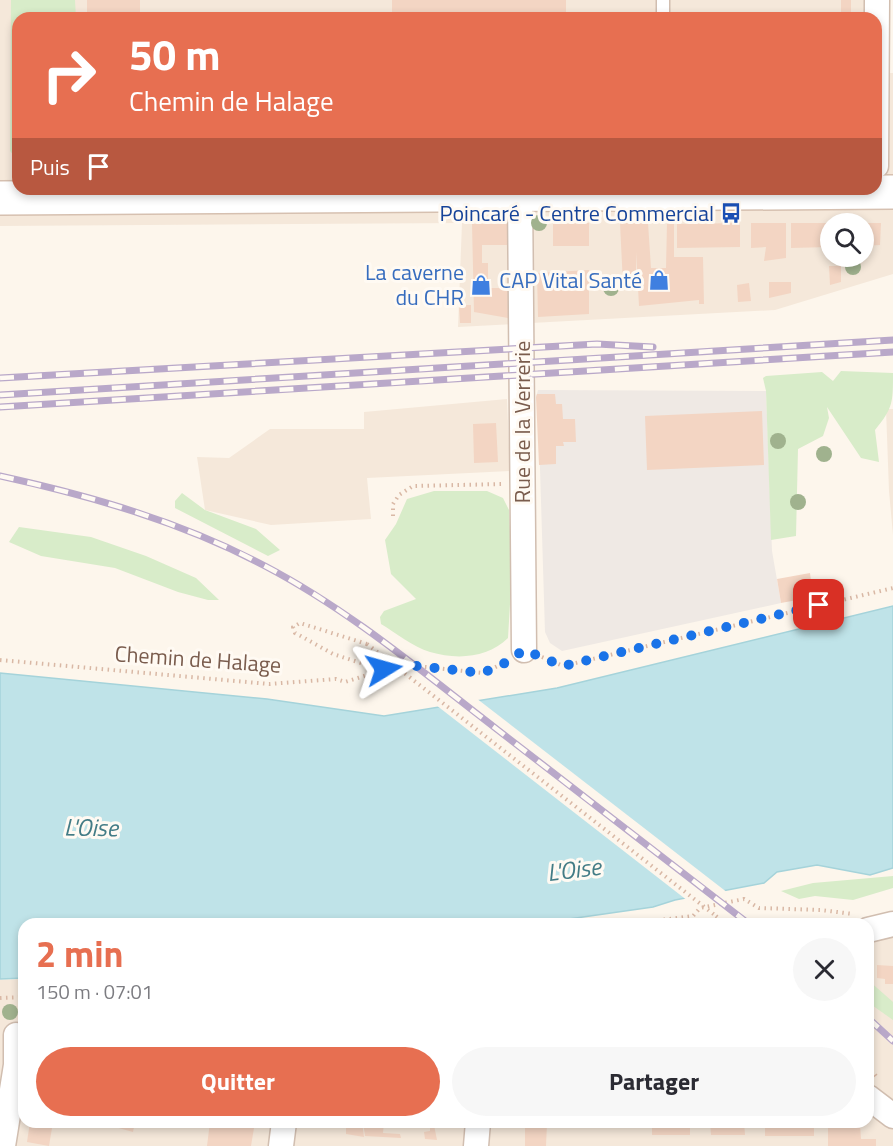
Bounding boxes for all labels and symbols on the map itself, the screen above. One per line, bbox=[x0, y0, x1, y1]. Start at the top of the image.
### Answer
place label: Poincaré - Centre Commercial bbox=[440, 196, 714, 230]
bus stop icon: Poincaré - Centre Commercial bbox=[719, 201, 743, 225]
place label: La caverne du CHR bbox=[365, 255, 464, 314]
place label: CAP Vital Santé bbox=[499, 263, 642, 297]
shop icon: CAP Vital Santé bbox=[647, 268, 671, 292]
shop icon: La caverne du CHR bbox=[469, 273, 493, 297]
street label: Rue de la Verrerie bbox=[505, 341, 539, 503]
pin bbox=[793, 579, 844, 630]
street label: Chemin de Halage bbox=[114, 636, 282, 682]
position arrow bbox=[352, 637, 416, 701]
water label: L'Oise bbox=[64, 809, 120, 845]
water label: L'Oise bbox=[545, 848, 605, 890]

